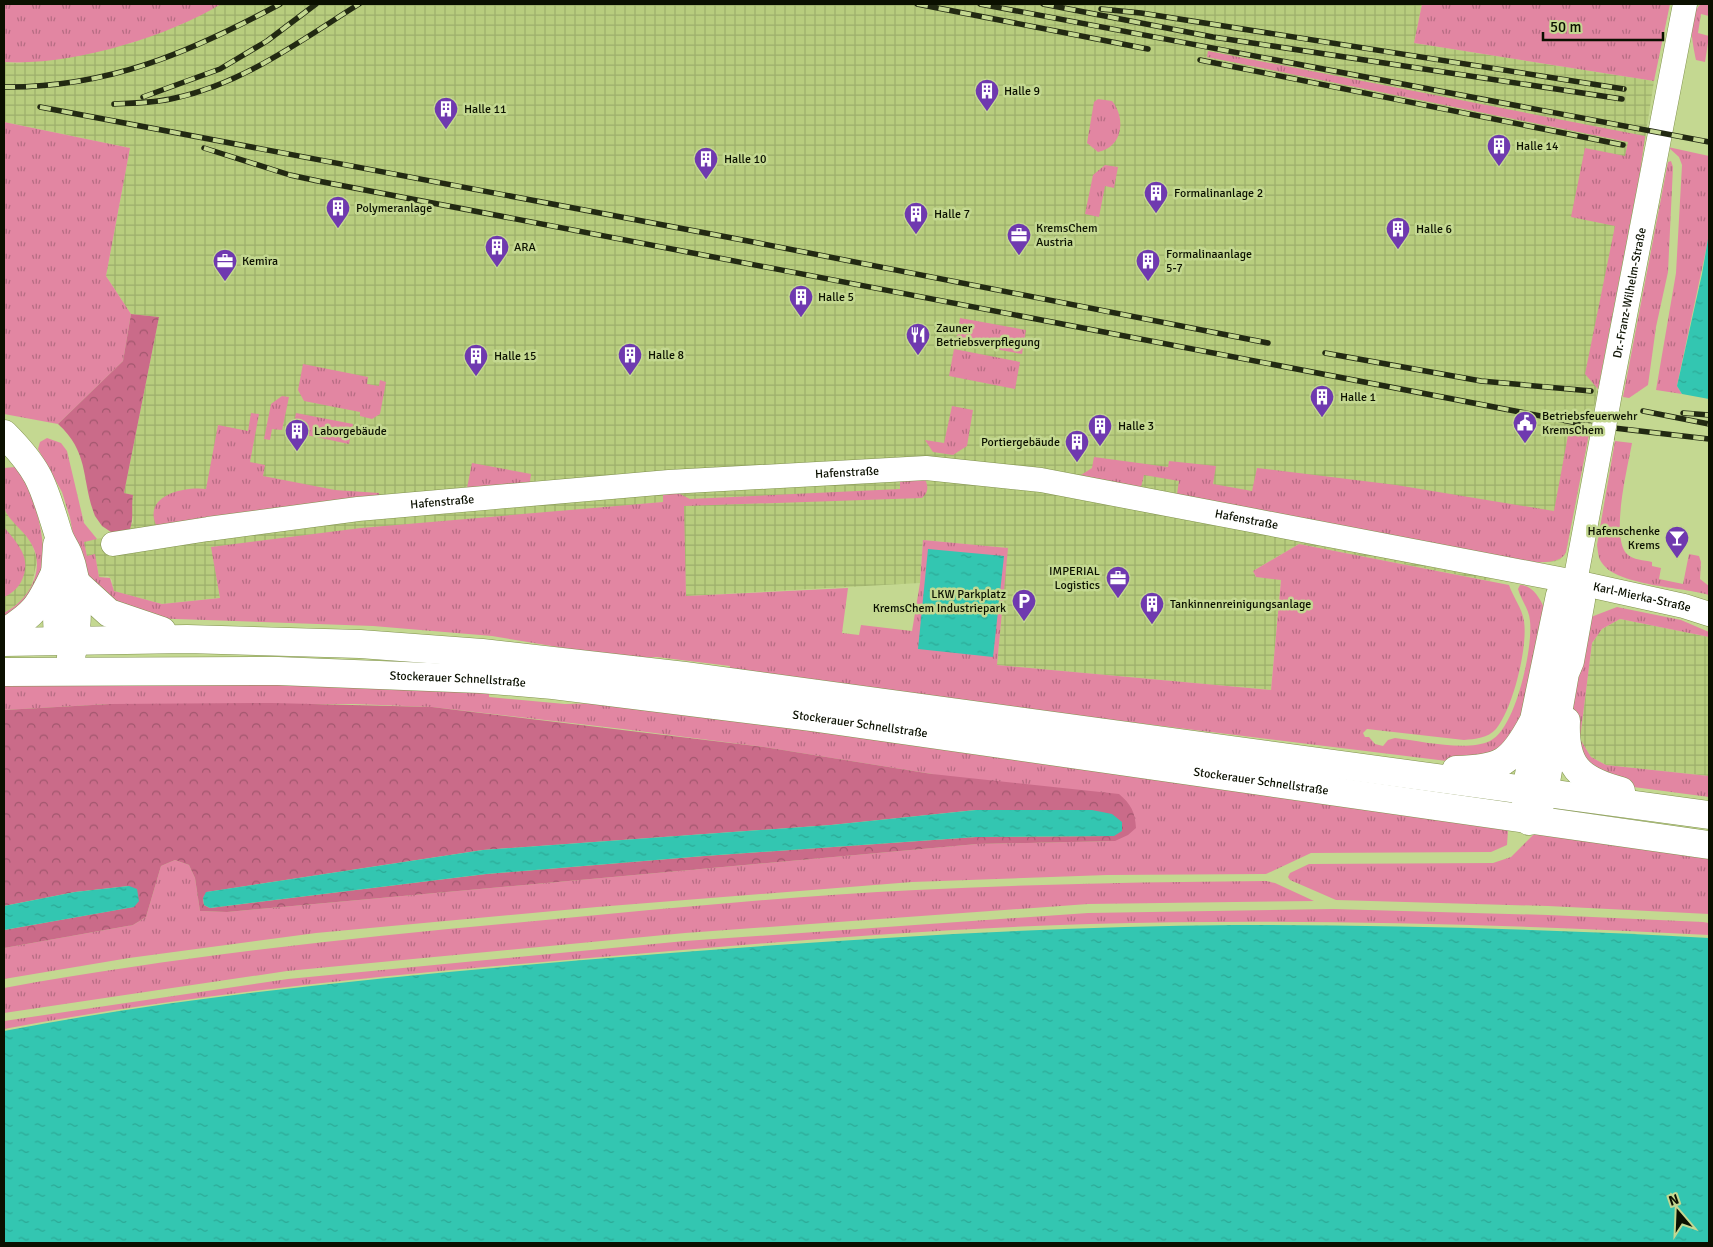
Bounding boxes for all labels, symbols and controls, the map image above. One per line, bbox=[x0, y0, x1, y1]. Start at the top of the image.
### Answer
scale bar bbox=[1543, 10, 1663, 42]
text: 50 m bbox=[1550, 18, 1581, 36]
building icon: Halle 9 bbox=[974, 78, 1000, 112]
place label: Halle 9 bbox=[1004, 84, 1040, 99]
building icon: Halle 11 bbox=[433, 96, 459, 130]
place label: Halle 11 bbox=[464, 102, 507, 117]
building icon: Halle 14 bbox=[1486, 133, 1512, 167]
place label: Halle 14 bbox=[1516, 139, 1559, 154]
building icon: Halle 10 bbox=[693, 146, 719, 180]
place label: Halle 10 bbox=[724, 152, 767, 167]
building icon: Formalinanlage 2 bbox=[1143, 180, 1169, 214]
place label: Formalinanlage 2 bbox=[1174, 186, 1263, 201]
building icon: Polymeranlage bbox=[325, 195, 351, 229]
place label: Polymeranlage bbox=[356, 201, 432, 216]
building icon: Halle 7 bbox=[903, 201, 929, 235]
place label: Halle 7 bbox=[934, 207, 970, 222]
building icon: Halle 6 bbox=[1385, 216, 1411, 250]
place label: KremsChem Austria bbox=[1036, 221, 1098, 250]
office icon: KremsChem Austria bbox=[1006, 222, 1032, 256]
place label: Halle 6 bbox=[1416, 222, 1452, 237]
street label: Dr.-Franz-Wilhelm-Straße bbox=[1609, 226, 1649, 360]
building icon: ARA bbox=[484, 234, 510, 268]
place label: ARA bbox=[514, 240, 537, 255]
place label: Formalinaanlage 5-7 bbox=[1166, 247, 1252, 276]
office icon: Kemira bbox=[212, 248, 238, 282]
building icon: Formalinaanlage 5-7 bbox=[1135, 248, 1161, 282]
place label: Kemira bbox=[242, 254, 278, 269]
building icon: Halle 5 bbox=[788, 284, 814, 318]
place label: Halle 5 bbox=[818, 290, 854, 305]
place label: Zauner Betriebsverpflegung bbox=[936, 321, 1040, 350]
restaurant icon: Zauner Betriebsverpflegung bbox=[905, 322, 931, 356]
building icon: Halle 8 bbox=[617, 342, 643, 376]
building icon: Halle 15 bbox=[463, 343, 489, 377]
place label: Halle 8 bbox=[648, 348, 684, 363]
place label: Halle 15 bbox=[494, 349, 537, 364]
building icon: Halle 1 bbox=[1309, 384, 1335, 418]
place label: Halle 1 bbox=[1340, 390, 1376, 405]
place label: Betriebsfeuerwehr KremsChem bbox=[1542, 409, 1638, 438]
public building icon: Betriebsfeuerwehr KremsChem bbox=[1512, 410, 1538, 444]
building icon: Halle 3 bbox=[1087, 413, 1113, 447]
building icon: Laborgebäude bbox=[284, 418, 310, 452]
place label: Halle 3 bbox=[1118, 419, 1154, 434]
place label: Laborgebäude bbox=[314, 424, 387, 439]
building icon: Portiergebäude bbox=[1064, 429, 1090, 463]
place label: Portiergebäude bbox=[981, 435, 1060, 450]
street label: Hafenstraße bbox=[815, 463, 879, 482]
street label: Hafenstraße bbox=[410, 491, 475, 512]
street label: Hafenstraße bbox=[1214, 506, 1280, 533]
place label: Hafenschenke Krems bbox=[1588, 524, 1660, 553]
bar icon: Hafenschenke Krems bbox=[1664, 525, 1690, 559]
place label: IMPERIAL Logistics bbox=[1049, 564, 1100, 593]
office icon: IMPERIAL Logistics bbox=[1105, 565, 1131, 599]
street label: Karl-Mierka-Straße bbox=[1592, 579, 1693, 615]
place label: LKW Parkplatz KremsChem Industriepark bbox=[873, 587, 1006, 616]
parking icon: LKW Parkplatz KremsChem Industriepark bbox=[1011, 588, 1037, 622]
building icon: Tankinnenreinigungsanlage bbox=[1139, 591, 1165, 625]
place label: Tankinnenreinigungsanlage bbox=[1170, 597, 1311, 612]
street label: Stockerauer Schnellstraße bbox=[389, 668, 526, 690]
street label: Stockerauer Schnellstraße bbox=[792, 707, 929, 741]
street label: Stockerauer Schnellstraße bbox=[1193, 764, 1330, 798]
north arrow bbox=[1653, 1187, 1703, 1237]
text: N bbox=[1667, 1191, 1681, 1210]

